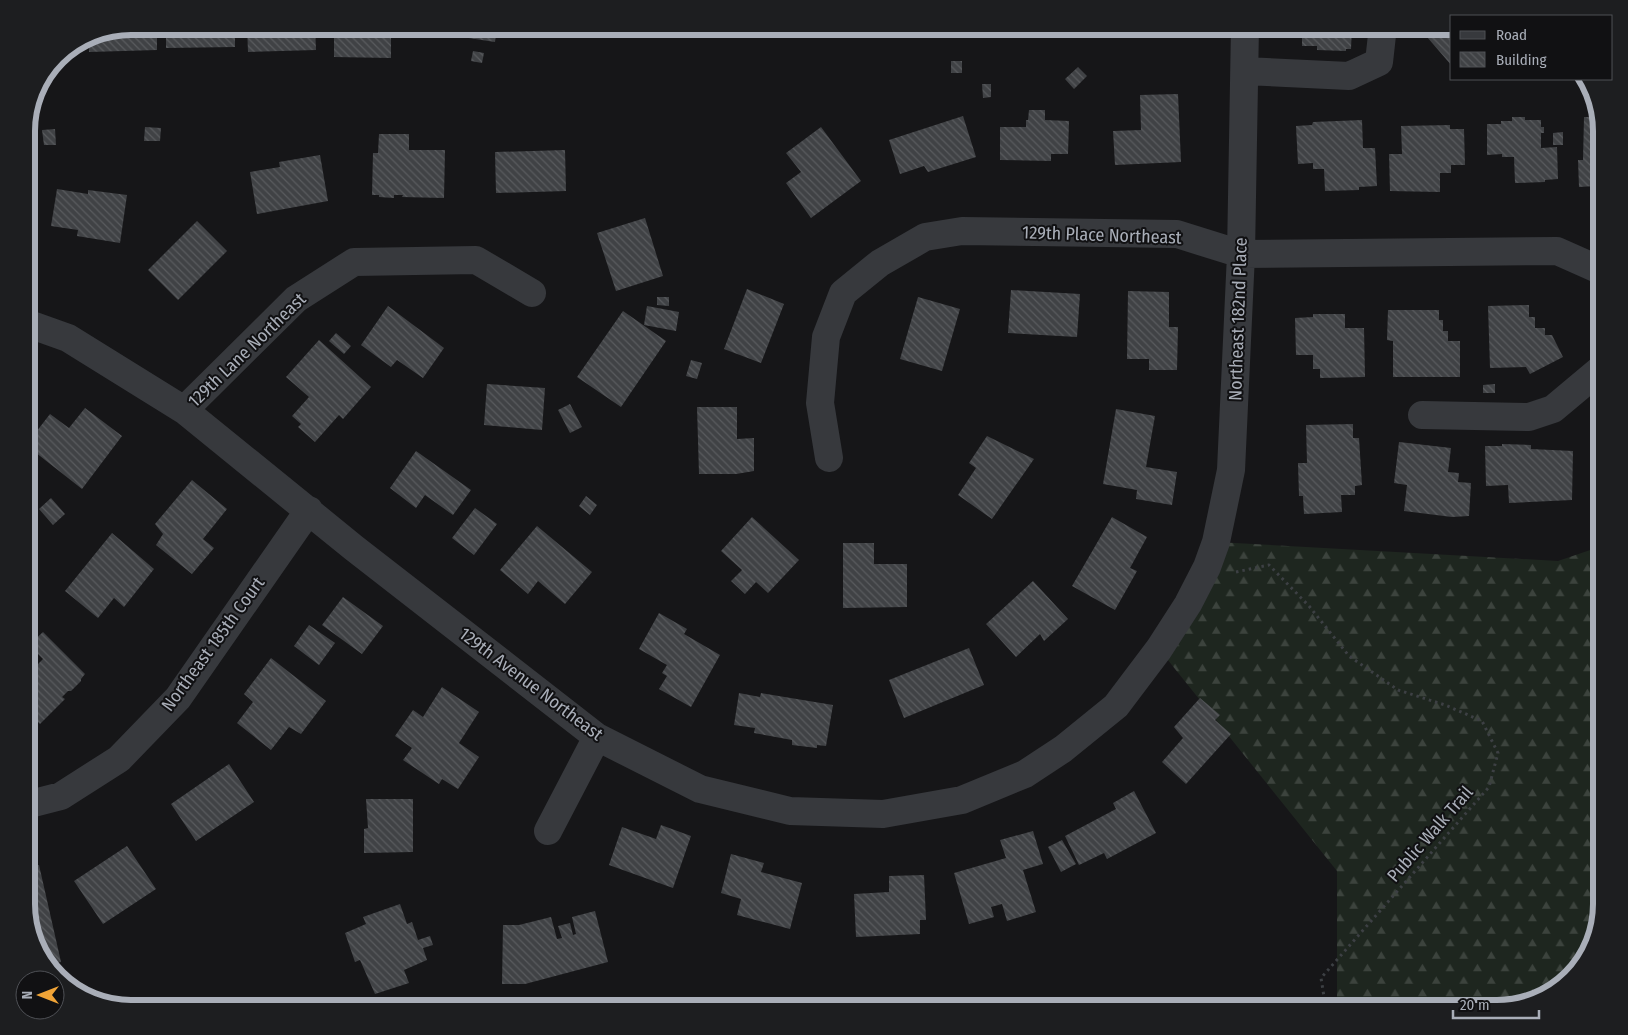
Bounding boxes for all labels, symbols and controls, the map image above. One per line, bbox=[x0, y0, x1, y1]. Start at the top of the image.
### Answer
legend bbox=[1450, 15, 1613, 80]
text: Road bbox=[1496, 26, 1527, 44]
text: Building bbox=[1496, 51, 1547, 69]
street label: 129th Place Northeast bbox=[1022, 221, 1182, 249]
street label: Northeast 182nd Place bbox=[1224, 237, 1252, 401]
street label: 129th Lane Northeast bbox=[183, 288, 311, 412]
street label: Northeast 185th Court bbox=[157, 572, 269, 716]
street label: 129th Avenue Northeast bbox=[455, 623, 607, 745]
street label: Public Walk Trail bbox=[1382, 781, 1478, 886]
north arrow bbox=[15, 970, 65, 1020]
scale bar bbox=[1453, 988, 1539, 1020]
text: N bbox=[19, 991, 36, 999]
text: 20 m bbox=[1460, 996, 1490, 1014]

